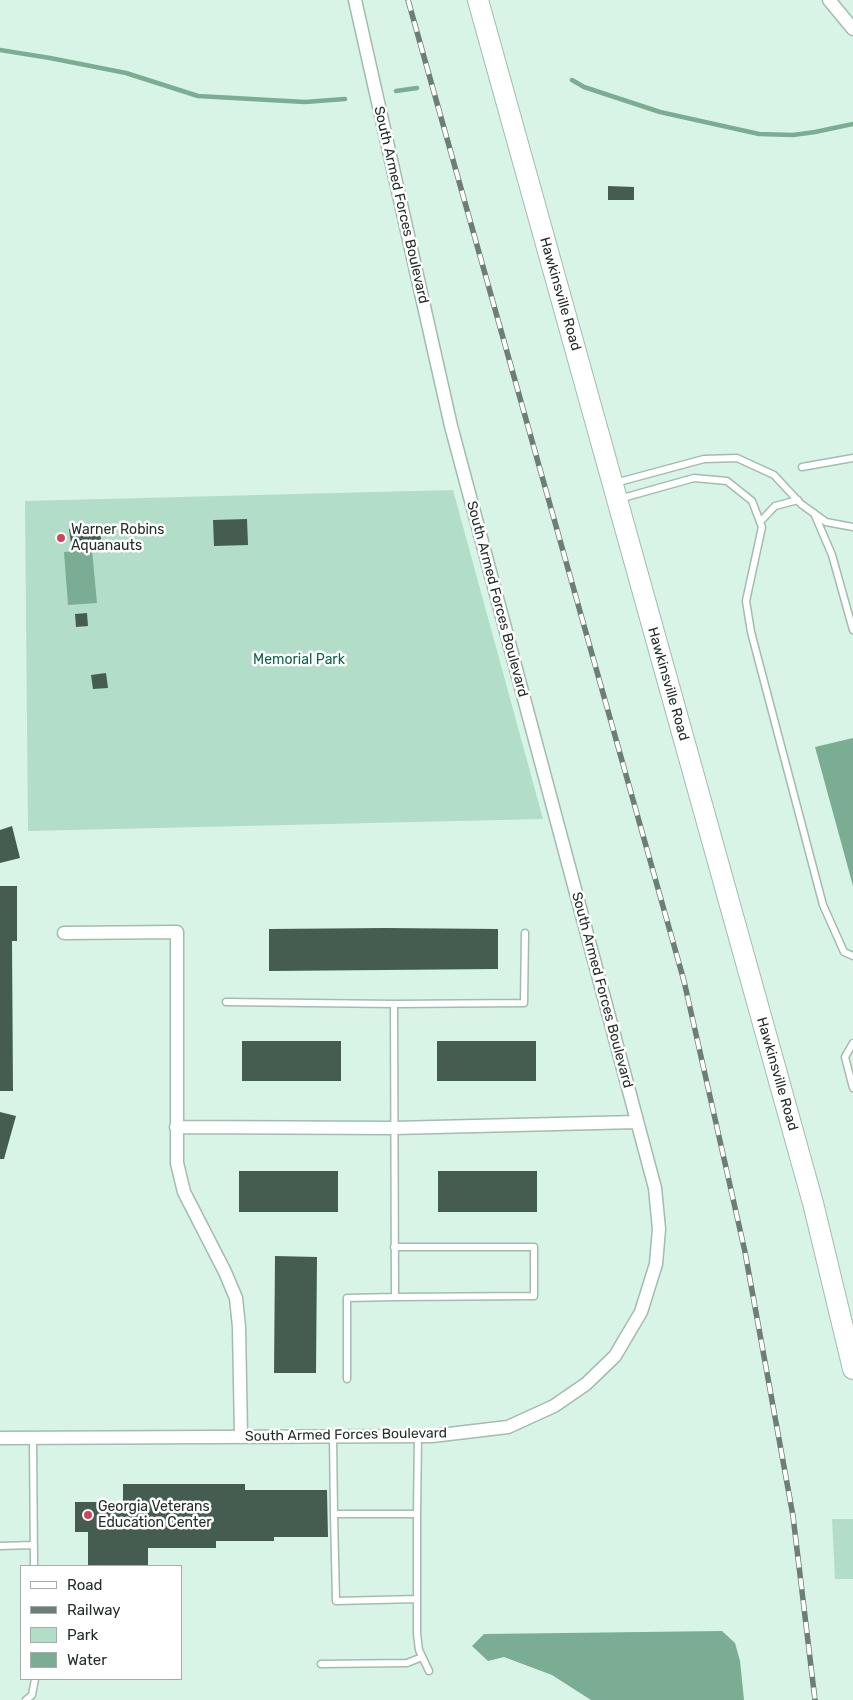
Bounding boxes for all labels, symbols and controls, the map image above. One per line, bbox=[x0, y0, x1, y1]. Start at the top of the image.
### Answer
street label: South Armed Forces Boulevard bbox=[370, 105, 432, 305]
street label: Hawkinsville Road bbox=[536, 235, 584, 353]
street label: South Armed Forces Boulevard bbox=[463, 499, 531, 699]
place label: Warner Robins Aquanauts bbox=[71, 522, 164, 554]
marker: Warner Robins Aquanauts bbox=[55, 532, 67, 544]
street label: Hawkinsville Road bbox=[644, 625, 692, 743]
park label: Memorial Park bbox=[253, 652, 345, 668]
street label: South Armed Forces Boulevard bbox=[568, 890, 636, 1090]
street label: Hawkinsville Road bbox=[753, 1015, 801, 1133]
street label: South Armed Forces Boulevard bbox=[245, 1425, 447, 1445]
place label: Georgia Veterans Education Center bbox=[98, 1499, 212, 1531]
marker: Georgia Veterans Education Center bbox=[82, 1509, 94, 1521]
legend bbox=[20, 1565, 182, 1680]
text: Road bbox=[67, 1576, 103, 1594]
text: Railway bbox=[67, 1601, 121, 1619]
text: Park bbox=[67, 1626, 98, 1644]
text: Water bbox=[67, 1651, 107, 1669]

